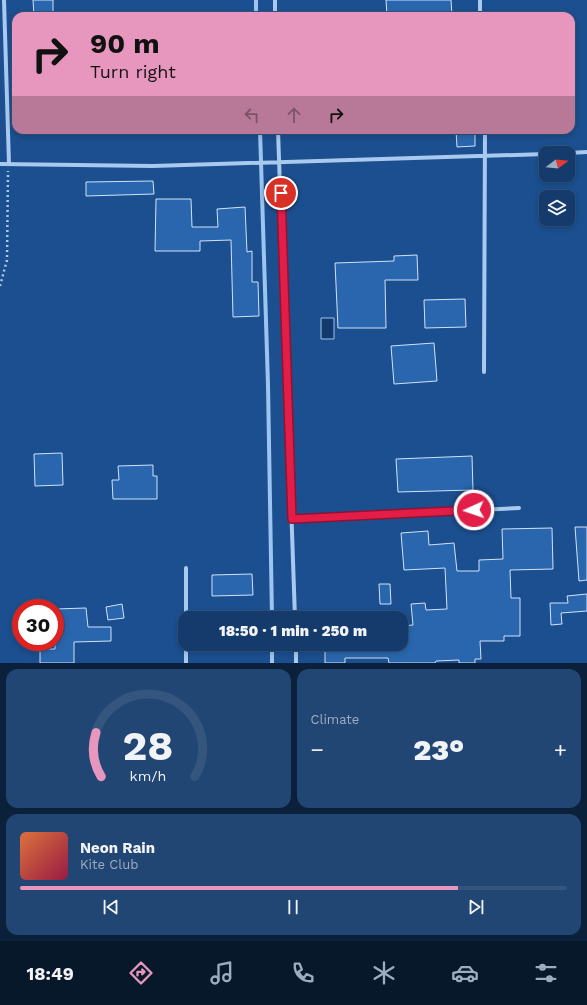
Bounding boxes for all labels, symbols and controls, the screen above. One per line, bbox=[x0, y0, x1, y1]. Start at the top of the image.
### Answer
text: 90 m bbox=[90, 27, 160, 60]
icon: right bbox=[24, 28, 76, 80]
text: Turn right bbox=[90, 61, 176, 82]
icon: left bbox=[241, 104, 263, 126]
icon: ahead bbox=[283, 104, 305, 126]
icon: right bbox=[325, 104, 347, 126]
north arrow bbox=[539, 146, 575, 182]
map controls bbox=[539, 146, 575, 226]
pin bbox=[264, 176, 298, 210]
icon: arrive bbox=[270, 182, 292, 204]
button: layers bbox=[539, 190, 575, 226]
position arrow bbox=[453, 489, 495, 531]
speed limit sign: 30 bbox=[12, 599, 64, 651]
text: 18:50 · 1 min · 250 m bbox=[219, 622, 367, 640]
text: Climate bbox=[311, 712, 359, 727]
text: 28 bbox=[123, 720, 174, 769]
text: 23° bbox=[413, 732, 464, 767]
text: − bbox=[311, 737, 324, 762]
text: + bbox=[554, 737, 567, 762]
text: km/h bbox=[130, 767, 167, 783]
text: Neon Rain bbox=[80, 839, 155, 857]
text: Kite Club bbox=[80, 857, 138, 872]
icon: previous bbox=[100, 896, 122, 918]
icon: pause bbox=[282, 896, 304, 918]
icon: next bbox=[465, 896, 487, 918]
icon: directions bbox=[127, 959, 155, 987]
icon: music bbox=[208, 959, 236, 987]
icon: phone bbox=[289, 959, 317, 987]
icon: climate bbox=[370, 959, 398, 987]
icon: car bbox=[451, 959, 479, 987]
icon: filters bbox=[532, 959, 560, 987]
text: 18:49 bbox=[27, 963, 74, 984]

